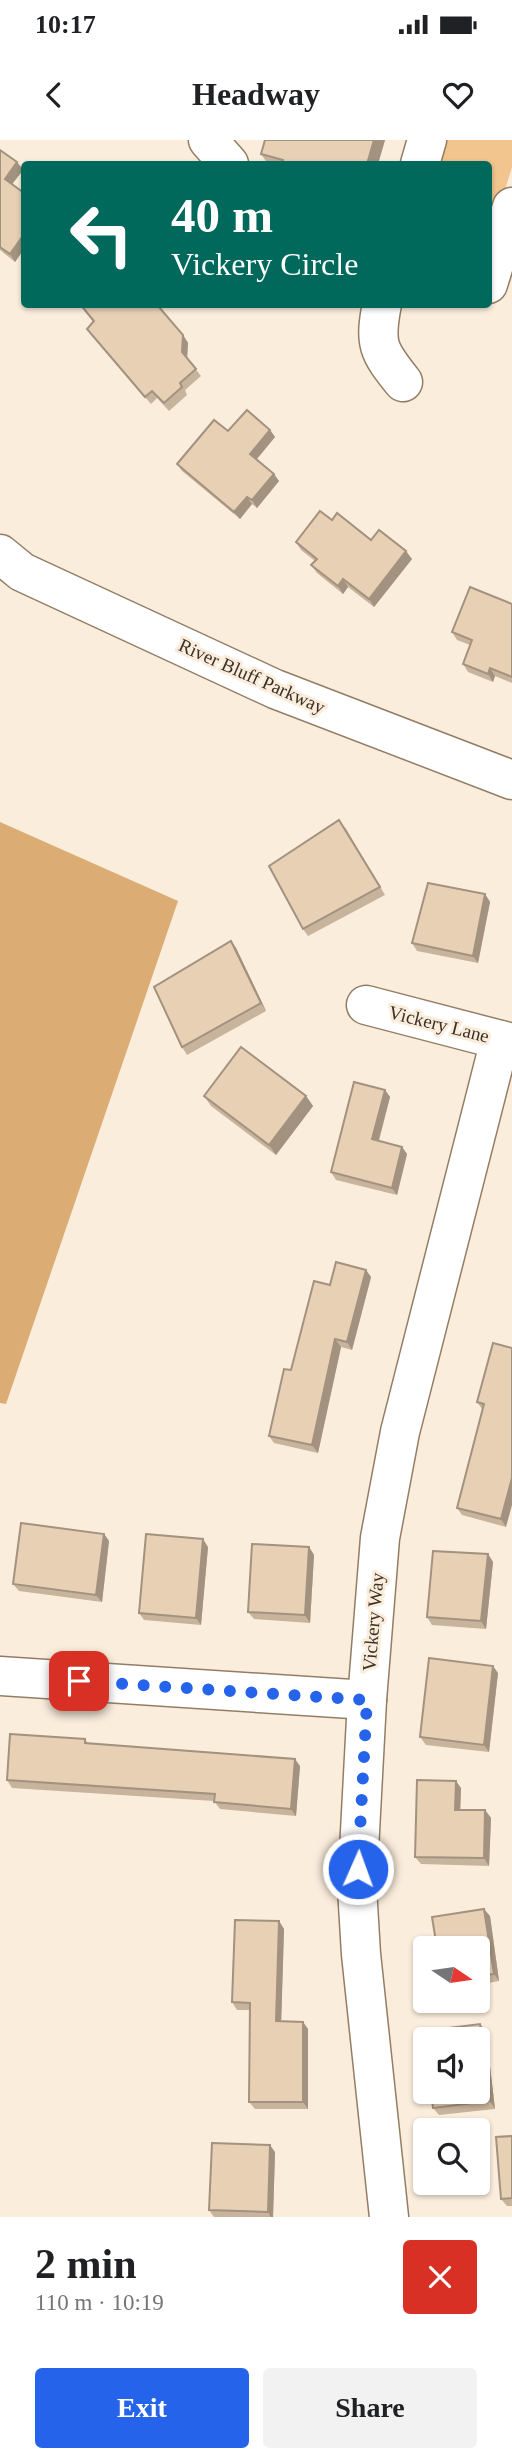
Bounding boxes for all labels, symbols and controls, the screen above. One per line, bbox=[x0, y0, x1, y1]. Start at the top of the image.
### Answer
text: 10:17 bbox=[35, 10, 96, 39]
icon: back bbox=[35, 76, 73, 114]
text: Headway bbox=[192, 76, 320, 112]
icon: heart bbox=[439, 76, 477, 114]
text: 40 m bbox=[171, 188, 273, 243]
icon: left bbox=[56, 189, 147, 280]
text: Vickery Circle bbox=[171, 246, 358, 282]
street label: River Bluff Parkway bbox=[176, 634, 329, 718]
street label: Vickery Lane bbox=[387, 1001, 491, 1047]
street label: Vickery Way bbox=[358, 1571, 388, 1672]
pin bbox=[49, 1651, 109, 1711]
icon: arrive bbox=[60, 1662, 98, 1700]
position arrow bbox=[321, 1832, 395, 1906]
north arrow bbox=[413, 1936, 490, 2012]
map controls bbox=[413, 1936, 490, 2195]
button: sound bbox=[413, 2027, 490, 2104]
button: search bbox=[413, 2118, 490, 2195]
button: close bbox=[403, 2240, 477, 2314]
text: 2 min bbox=[35, 2241, 137, 2287]
text: 110 m · 10:19 bbox=[35, 2290, 164, 2315]
button: Exit bbox=[35, 2368, 249, 2448]
button: Share bbox=[263, 2368, 477, 2448]

